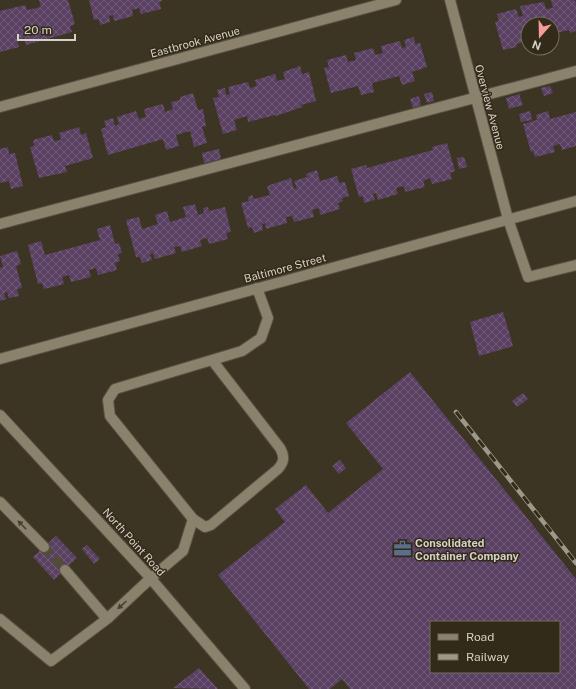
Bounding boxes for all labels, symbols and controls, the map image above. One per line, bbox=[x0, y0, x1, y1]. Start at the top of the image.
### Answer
scale bar bbox=[18, 16, 75, 42]
north arrow bbox=[520, 16, 560, 56]
text: 20 m bbox=[24, 23, 52, 37]
street label: Eastbrook Avenue bbox=[149, 24, 241, 60]
text: N bbox=[530, 38, 543, 53]
street label: Overview Avenue bbox=[473, 63, 507, 151]
street label: Baltimore Street bbox=[243, 251, 327, 285]
street label: North Point Road bbox=[100, 506, 168, 578]
one-way arrow bbox=[17, 520, 27, 530]
place label: Consolidated Container Company bbox=[415, 537, 520, 562]
office icon: Consolidated Container Company bbox=[392, 539, 412, 559]
one-way arrow bbox=[117, 600, 128, 609]
legend bbox=[430, 621, 560, 673]
text: Road bbox=[466, 630, 494, 644]
text: Railway bbox=[466, 650, 510, 664]

